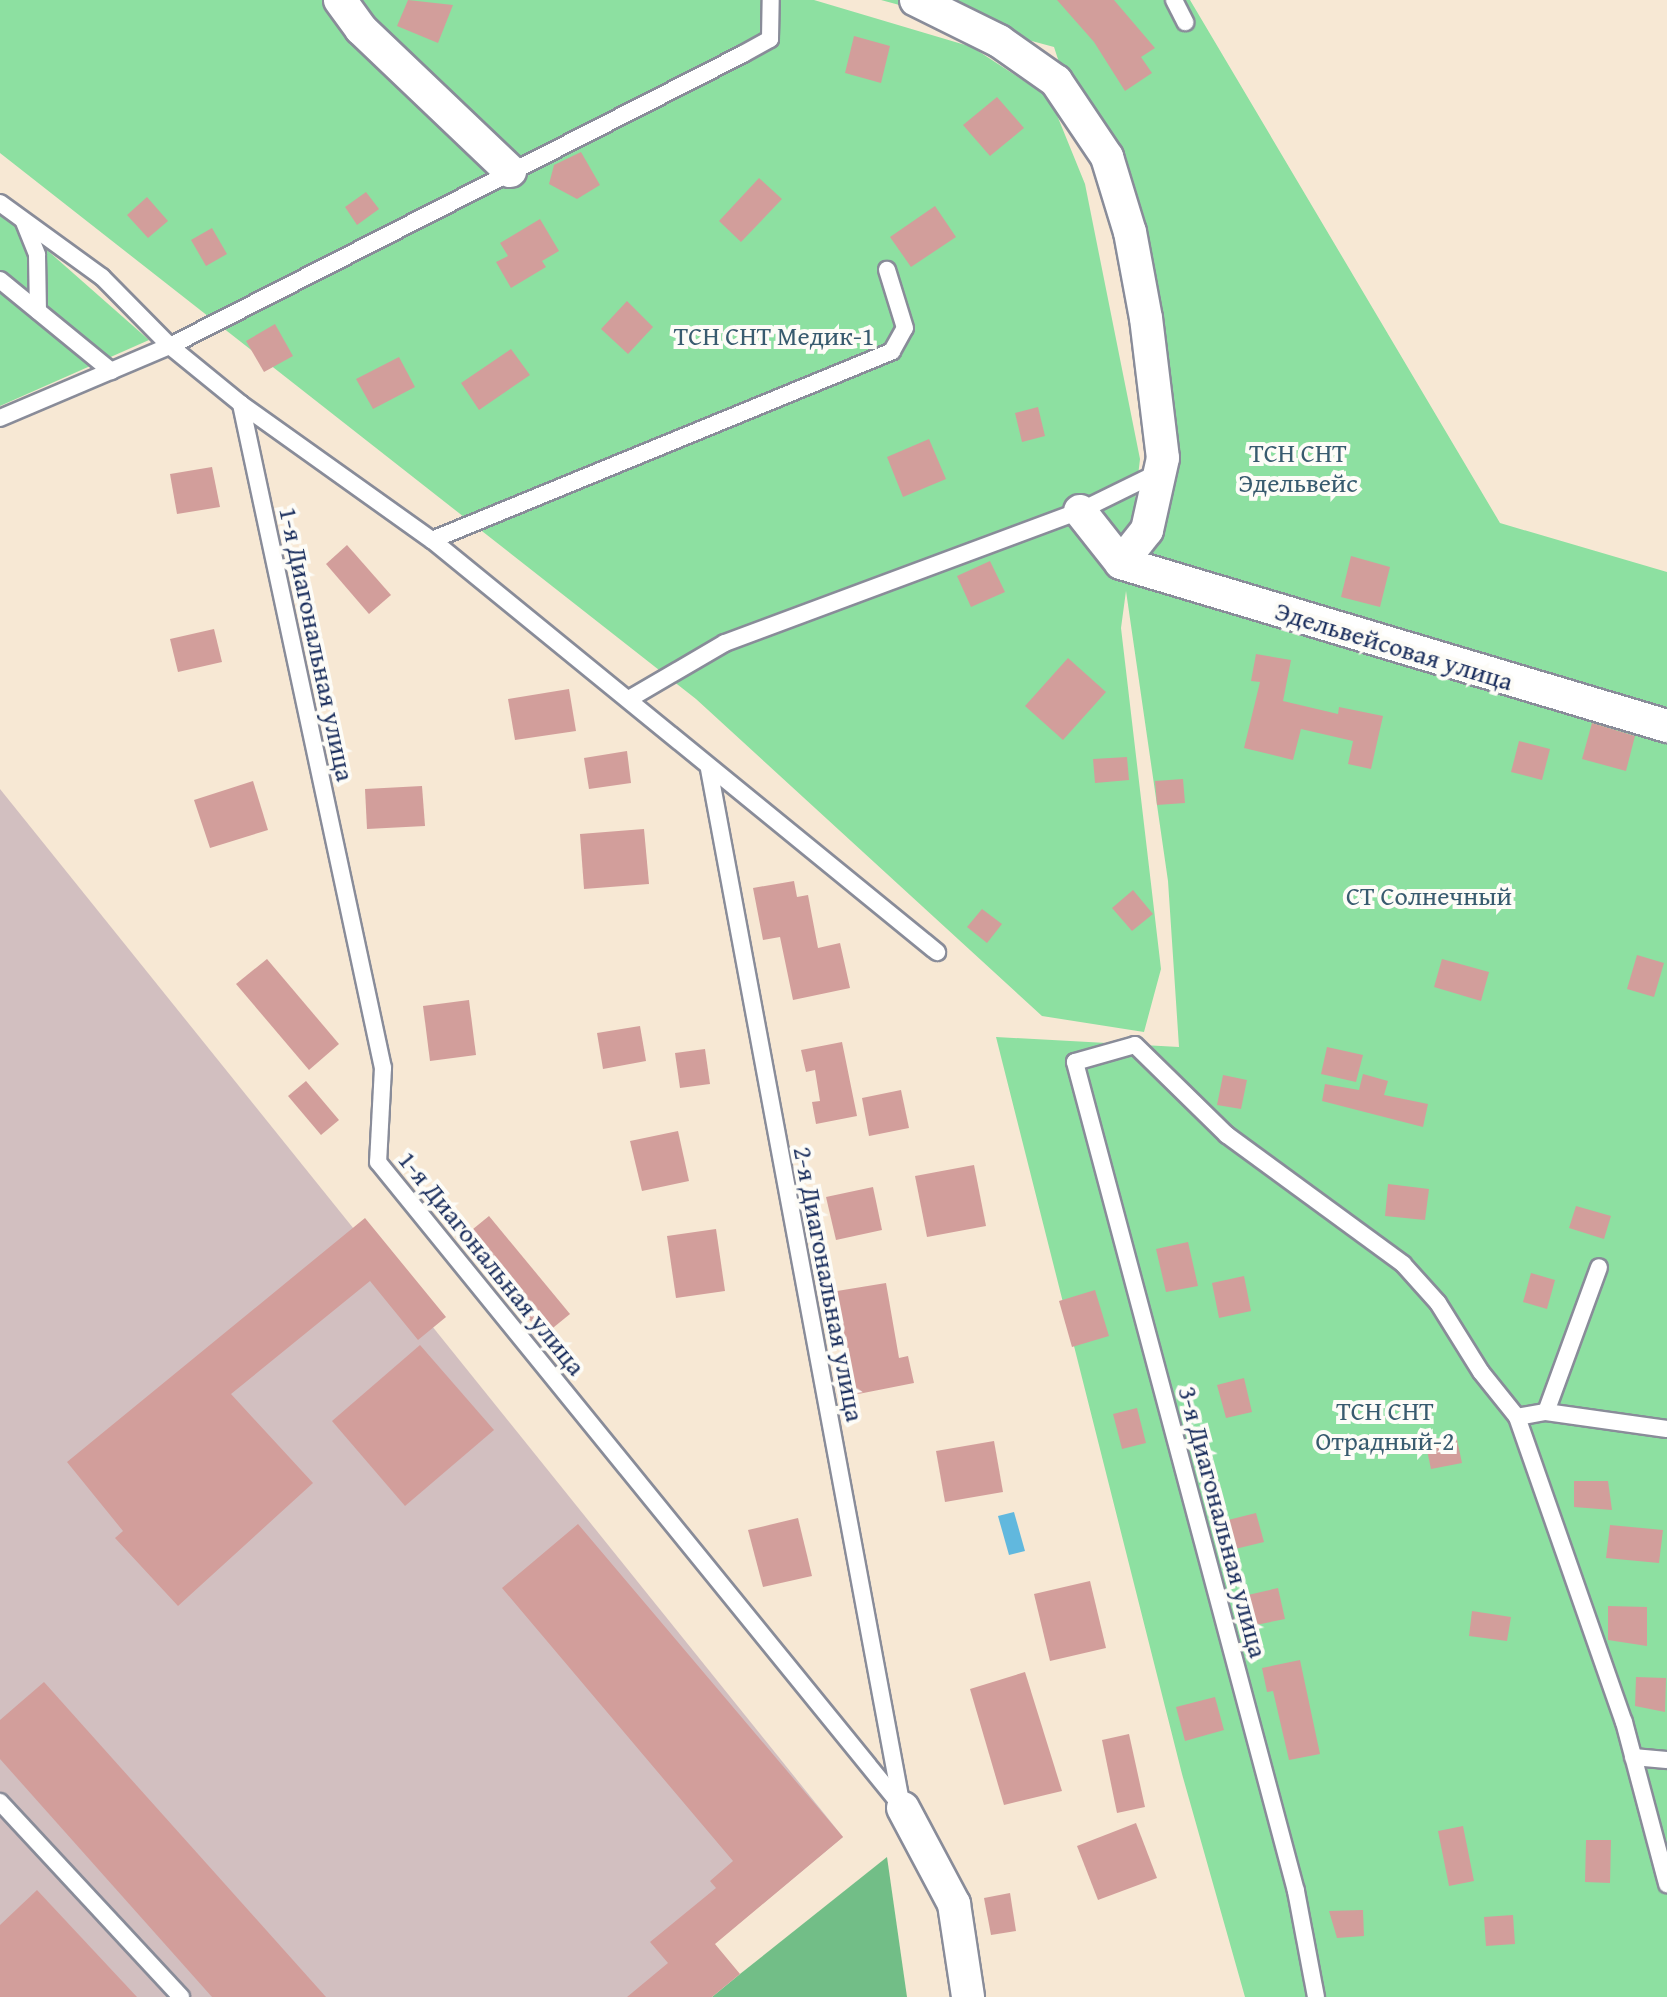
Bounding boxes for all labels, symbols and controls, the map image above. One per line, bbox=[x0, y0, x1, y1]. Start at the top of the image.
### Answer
park label: ТСН СНТ Медик-1 bbox=[674, 320, 874, 352]
park label: ТСН СНТ Эдельвейс bbox=[1238, 437, 1358, 498]
street label: 1-я Диагональная улица bbox=[273, 504, 361, 784]
street label: Эдельвейсовая улица bbox=[1271, 595, 1517, 697]
park label: СТ Солнечный bbox=[1346, 880, 1512, 912]
street label: 2-я Диагональная улица bbox=[787, 1144, 871, 1424]
street label: 1-я Диагональная улица bbox=[392, 1145, 592, 1381]
street label: 3-я Диагональная улица bbox=[1172, 1383, 1274, 1661]
park label: ТСН СНТ Отрадный-2 bbox=[1315, 1395, 1455, 1456]

